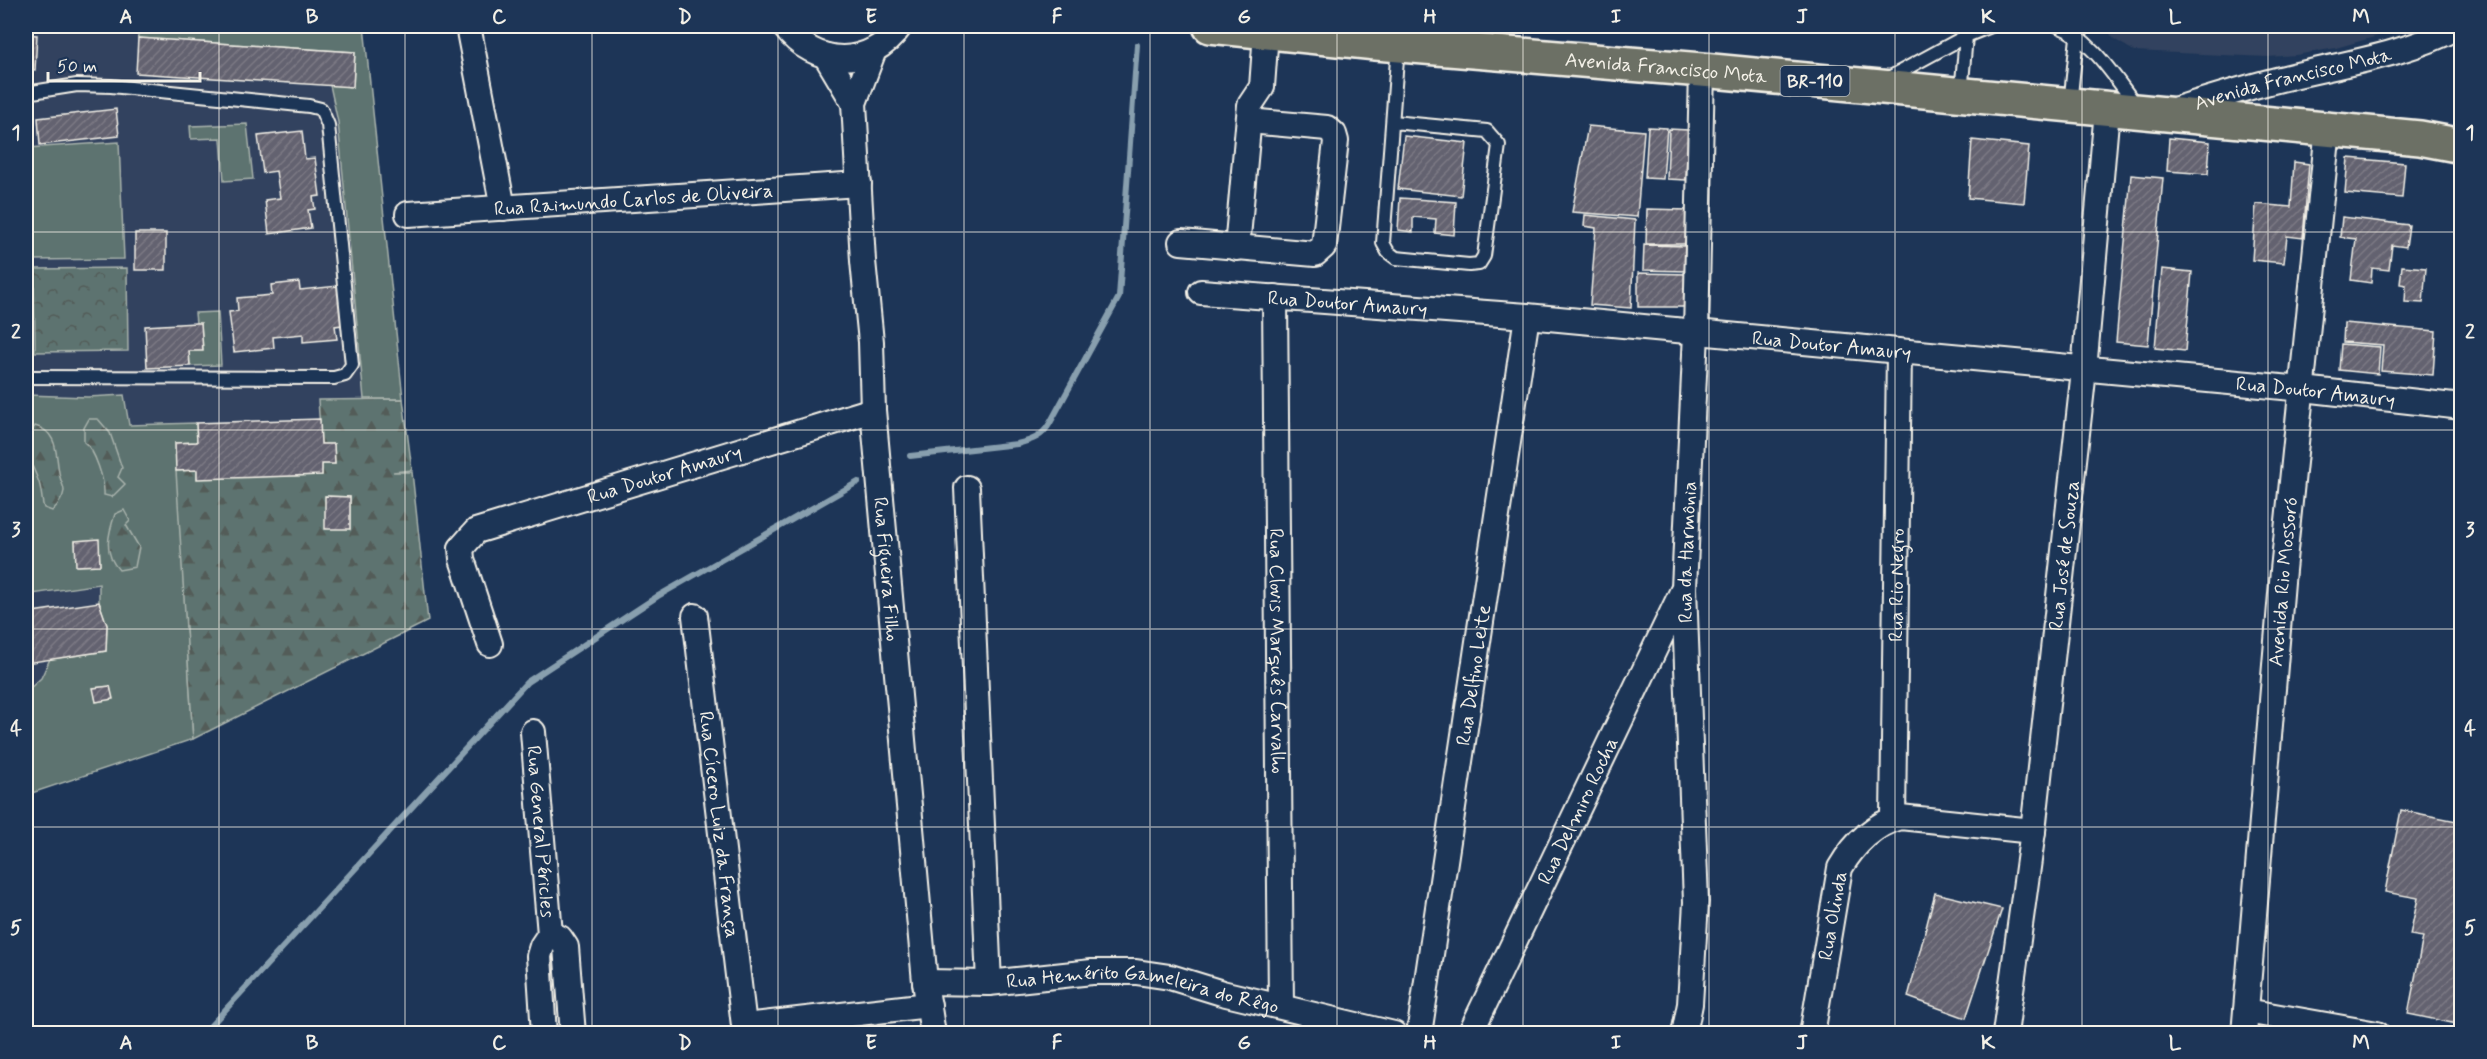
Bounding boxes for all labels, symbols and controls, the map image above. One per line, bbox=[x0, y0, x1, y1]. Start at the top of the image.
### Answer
text: A bbox=[119, 4, 133, 31]
text: B bbox=[306, 4, 319, 31]
text: C bbox=[492, 4, 507, 31]
text: D bbox=[678, 4, 692, 31]
text: E bbox=[865, 4, 877, 31]
text: F bbox=[1052, 4, 1063, 31]
text: G bbox=[1237, 4, 1251, 31]
text: H bbox=[1423, 4, 1437, 31]
text: I bbox=[1611, 4, 1621, 31]
text: J bbox=[1796, 4, 1808, 31]
text: K bbox=[1981, 4, 1996, 31]
text: L bbox=[2169, 4, 2182, 31]
text: M bbox=[2352, 4, 2370, 31]
street label: Avenida Francisco Mota bbox=[2191, 41, 2396, 118]
scale bar bbox=[48, 45, 200, 83]
street label: Avenida Francisco Mota bbox=[1564, 47, 1769, 91]
text: 50 m bbox=[57, 55, 97, 79]
road number: BR-110 bbox=[1780, 66, 1850, 96]
text: 1 bbox=[12, 120, 20, 147]
text: 1 bbox=[2466, 120, 2474, 147]
street label: Rua Raimundo Carlos de Oliveira bbox=[493, 178, 774, 223]
street label: Rua Doutor Amaury bbox=[1267, 285, 1428, 324]
text: 2 bbox=[11, 319, 21, 346]
text: 2 bbox=[2465, 319, 2475, 346]
street label: Rua Doutor Amaury bbox=[1751, 325, 1913, 367]
street label: Rua Doutor Amaury bbox=[2235, 371, 2396, 414]
street label: Rua Doutor Amaury bbox=[584, 439, 745, 511]
street label: Rua José de Souza bbox=[2043, 479, 2087, 633]
street label: Rua da Harmônia bbox=[1672, 481, 1704, 623]
street label: Rua Figueira Filho bbox=[866, 496, 906, 643]
street label: Avenida Rio Mossoró bbox=[2263, 496, 2305, 668]
text: 3 bbox=[11, 517, 21, 544]
text: 3 bbox=[2465, 517, 2475, 544]
street label: Rua Clovis Marquês Carvalho bbox=[1262, 528, 1291, 774]
street label: Rua Rio Negro bbox=[1883, 528, 1914, 642]
street label: Rua Delfino Leite bbox=[1451, 603, 1498, 748]
street label: Rua Cícero Luiz da França bbox=[691, 710, 745, 940]
text: 4 bbox=[10, 716, 22, 743]
text: 4 bbox=[2464, 716, 2476, 743]
street label: Rua Delmiro Rocha bbox=[1532, 733, 1626, 889]
street label: Rua General Péricles bbox=[519, 744, 561, 919]
street label: Rua Olinda bbox=[1813, 869, 1854, 963]
text: 5 bbox=[10, 915, 22, 942]
text: 5 bbox=[2464, 915, 2476, 942]
street label: Rua Hemérito Gameleira do Rêgo bbox=[1005, 960, 1282, 1021]
text: A bbox=[119, 1030, 133, 1057]
text: B bbox=[306, 1030, 319, 1057]
text: C bbox=[492, 1030, 507, 1057]
text: D bbox=[678, 1030, 692, 1057]
text: E bbox=[865, 1030, 877, 1057]
text: F bbox=[1052, 1030, 1063, 1057]
text: G bbox=[1237, 1030, 1251, 1057]
text: H bbox=[1423, 1030, 1437, 1057]
text: I bbox=[1611, 1030, 1621, 1057]
text: J bbox=[1796, 1030, 1808, 1057]
text: K bbox=[1981, 1030, 1996, 1057]
text: L bbox=[2169, 1030, 2182, 1057]
text: M bbox=[2352, 1030, 2370, 1057]

